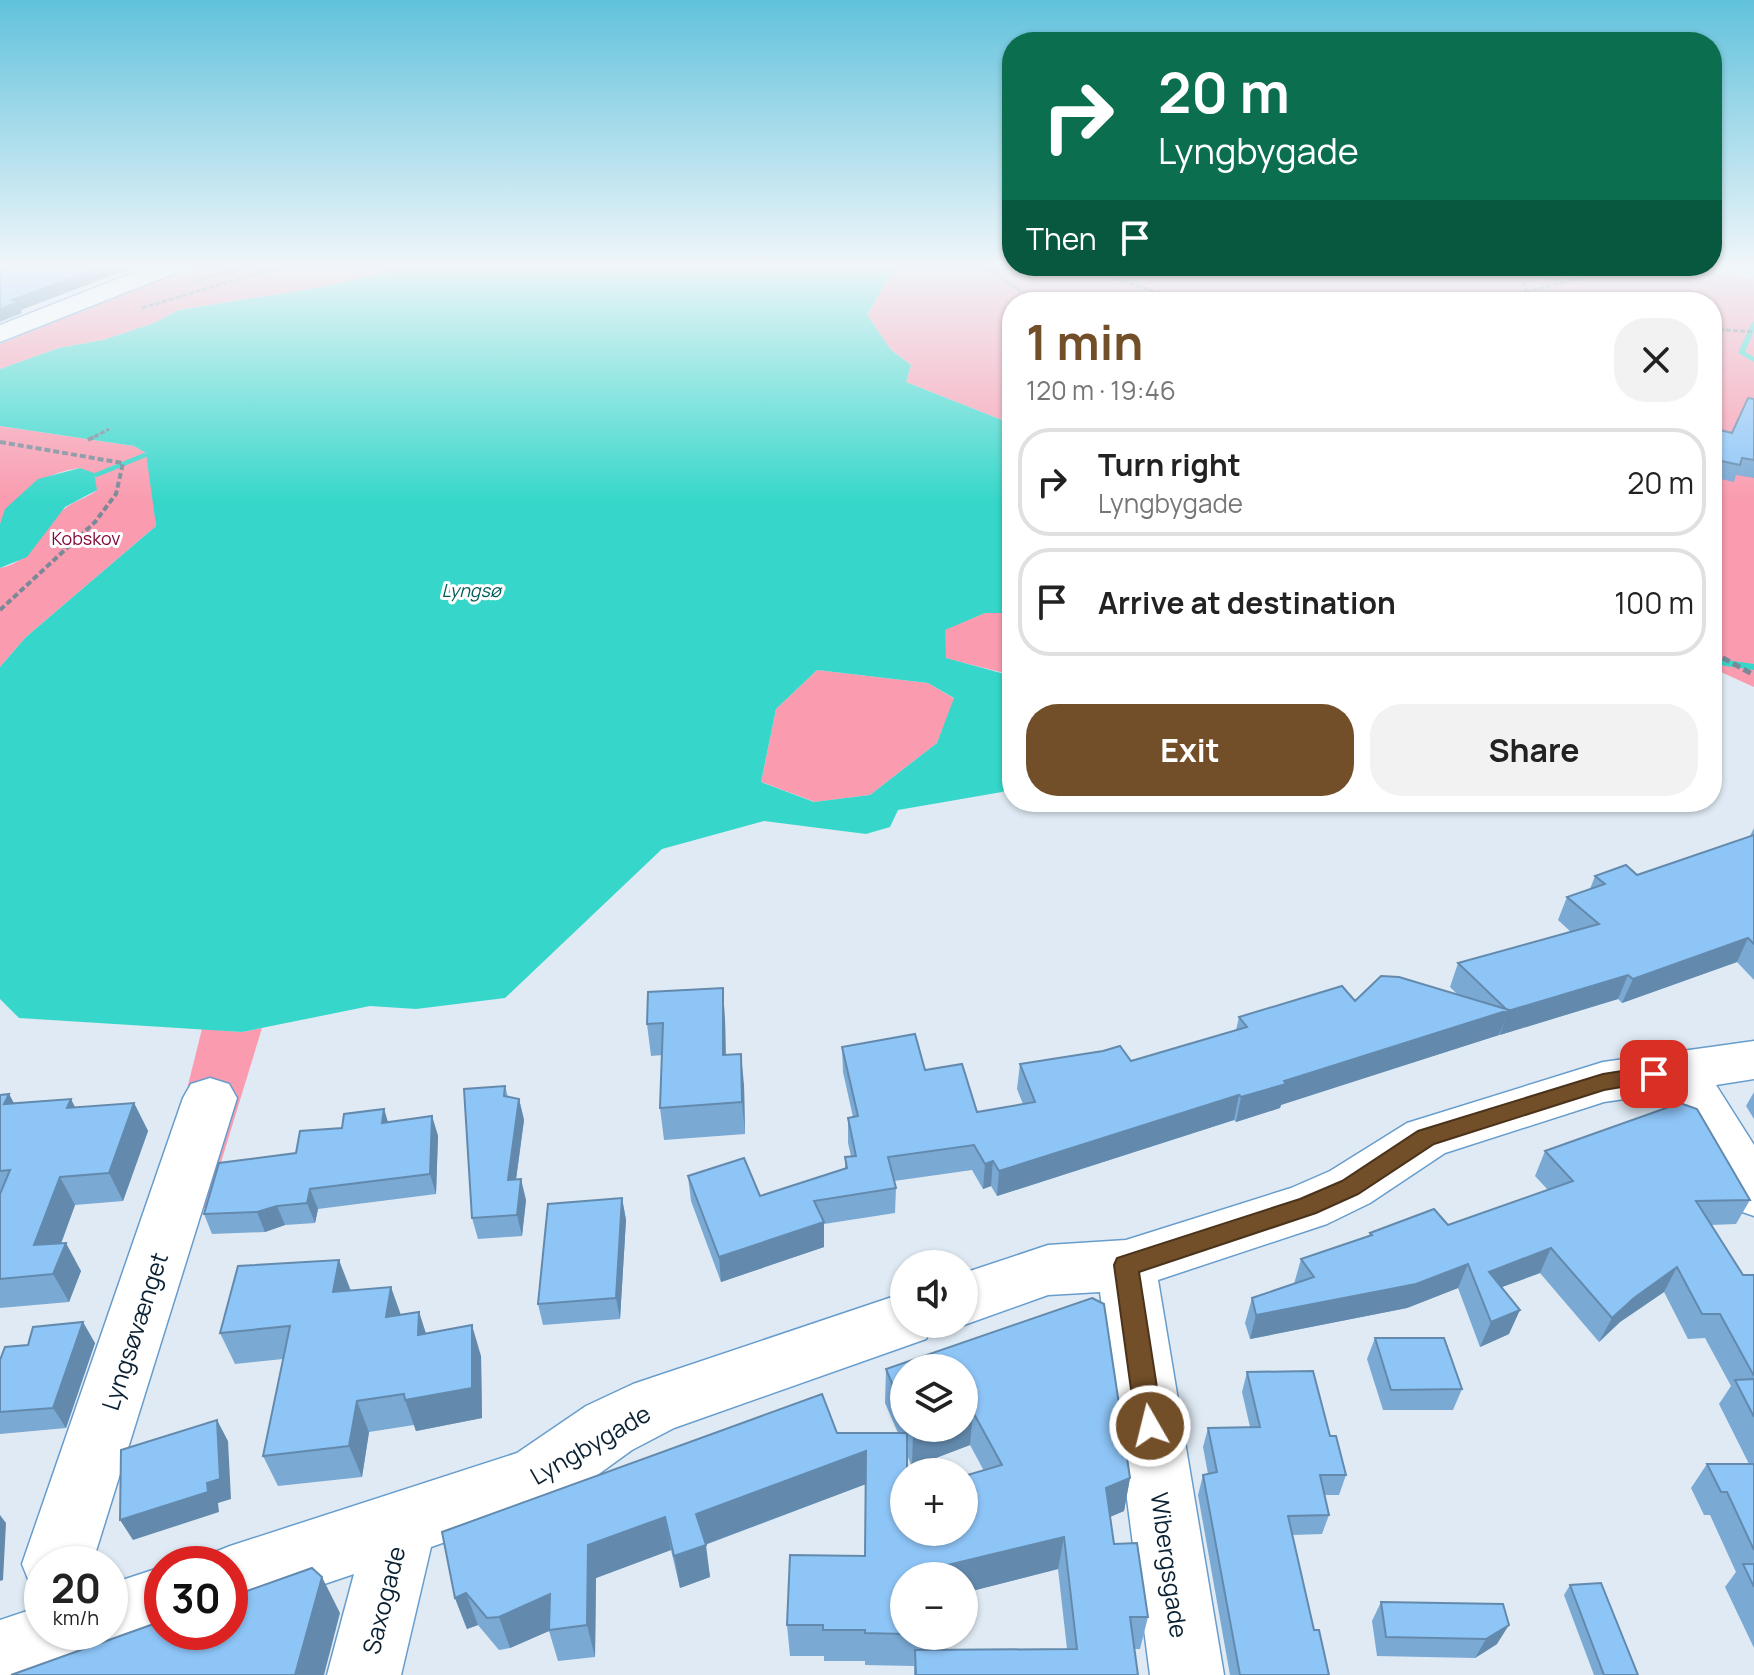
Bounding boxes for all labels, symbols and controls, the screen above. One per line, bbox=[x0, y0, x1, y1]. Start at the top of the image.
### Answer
text: 20 m bbox=[1158, 53, 1290, 130]
icon: right bbox=[1026, 64, 1130, 168]
text: Lyngbygade bbox=[1158, 126, 1359, 175]
icon: arrive bbox=[1113, 216, 1157, 260]
text: Then bbox=[1026, 218, 1097, 259]
text: 1 min bbox=[1026, 309, 1143, 374]
button: close bbox=[1614, 318, 1698, 402]
text: 120 m · 19:46 bbox=[1026, 372, 1176, 408]
text: Turn right bbox=[1098, 444, 1241, 485]
icon: right bbox=[1030, 460, 1074, 504]
text: 20 m bbox=[1627, 462, 1694, 503]
text: Lyngbygade bbox=[1098, 485, 1243, 521]
park label: Kobskov bbox=[52, 526, 120, 550]
water label: Lyngsø bbox=[441, 578, 503, 602]
icon: arrive bbox=[1030, 580, 1074, 624]
text: Arrive at destination bbox=[1098, 582, 1396, 623]
text: 100 m bbox=[1614, 582, 1694, 623]
button: Exit bbox=[1026, 704, 1354, 796]
button: Share bbox=[1370, 704, 1698, 796]
pin bbox=[1620, 1040, 1688, 1108]
icon: arrive bbox=[1632, 1052, 1676, 1096]
street label: Lyngsøvænget bbox=[93, 1248, 175, 1414]
map controls bbox=[890, 1250, 978, 1650]
button: sound bbox=[890, 1250, 978, 1338]
button: layers bbox=[890, 1354, 978, 1442]
position arrow bbox=[1108, 1384, 1192, 1468]
street label: Lyngbygade bbox=[524, 1396, 656, 1492]
button: + bbox=[890, 1458, 978, 1546]
street label: Wibergsgade bbox=[1143, 1490, 1197, 1640]
street label: Saxogade bbox=[354, 1543, 412, 1657]
speed limit sign: 30 bbox=[144, 1546, 248, 1650]
text: 20 bbox=[51, 1560, 101, 1615]
button: − bbox=[890, 1562, 978, 1650]
text: km/h bbox=[53, 1604, 99, 1631]

